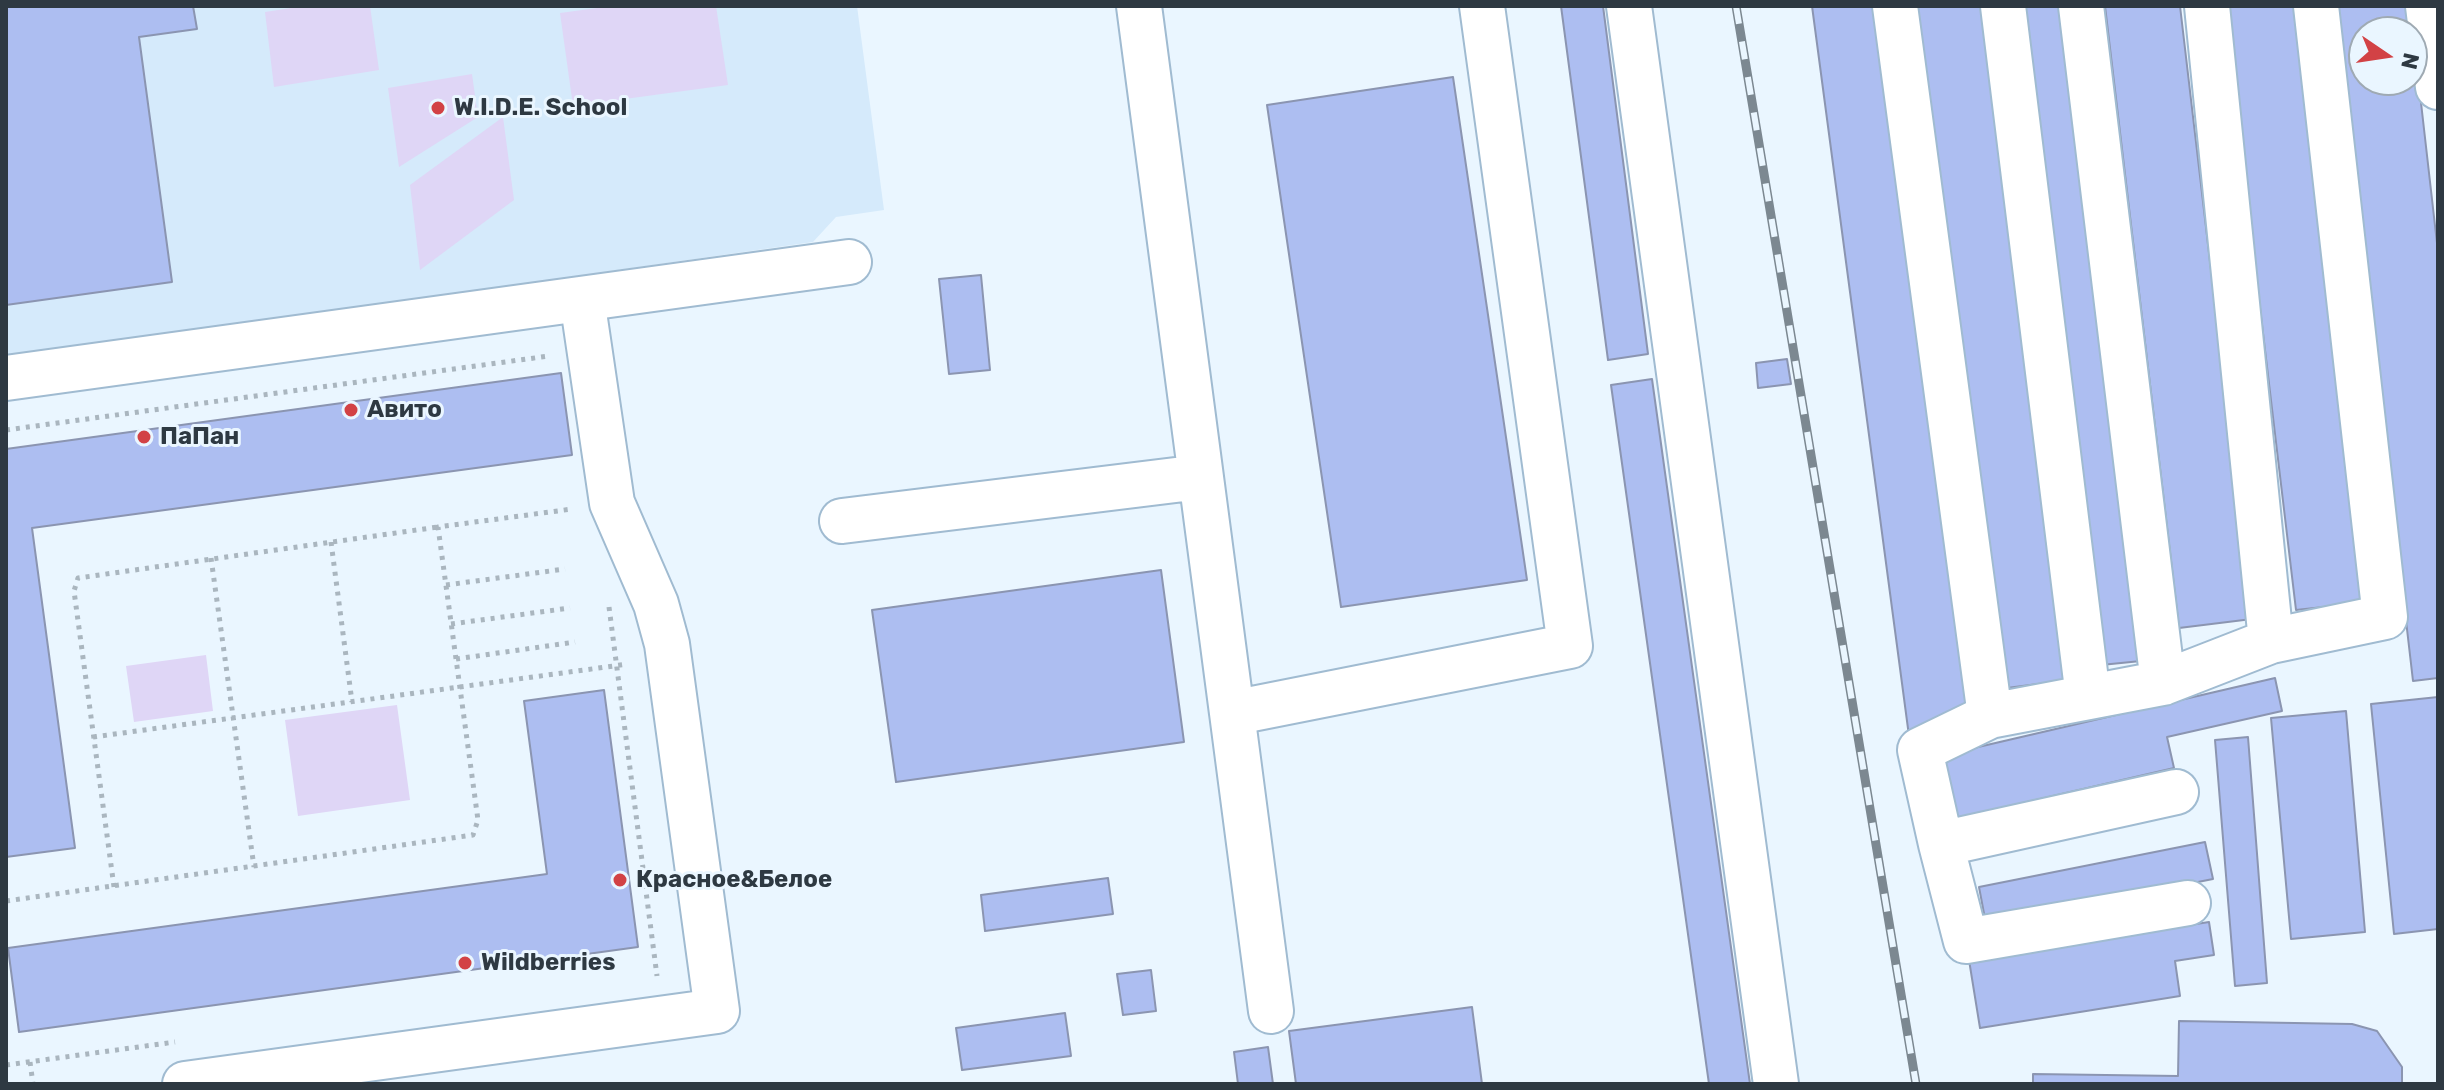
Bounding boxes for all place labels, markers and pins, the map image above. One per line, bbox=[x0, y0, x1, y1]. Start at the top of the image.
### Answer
place label: W.I.D.E. School bbox=[454, 94, 627, 122]
marker: W.I.D.E. School bbox=[429, 99, 447, 117]
place label: Авито bbox=[367, 396, 442, 424]
marker: Авито bbox=[342, 401, 360, 419]
place label: ПаПан bbox=[160, 423, 239, 451]
marker: ПаПан bbox=[135, 428, 153, 446]
place label: Красное&Белое bbox=[636, 866, 832, 894]
marker: Красное&Белое bbox=[611, 871, 629, 889]
place label: Wildberries bbox=[481, 949, 615, 977]
marker: Wildberries bbox=[456, 954, 474, 972]

